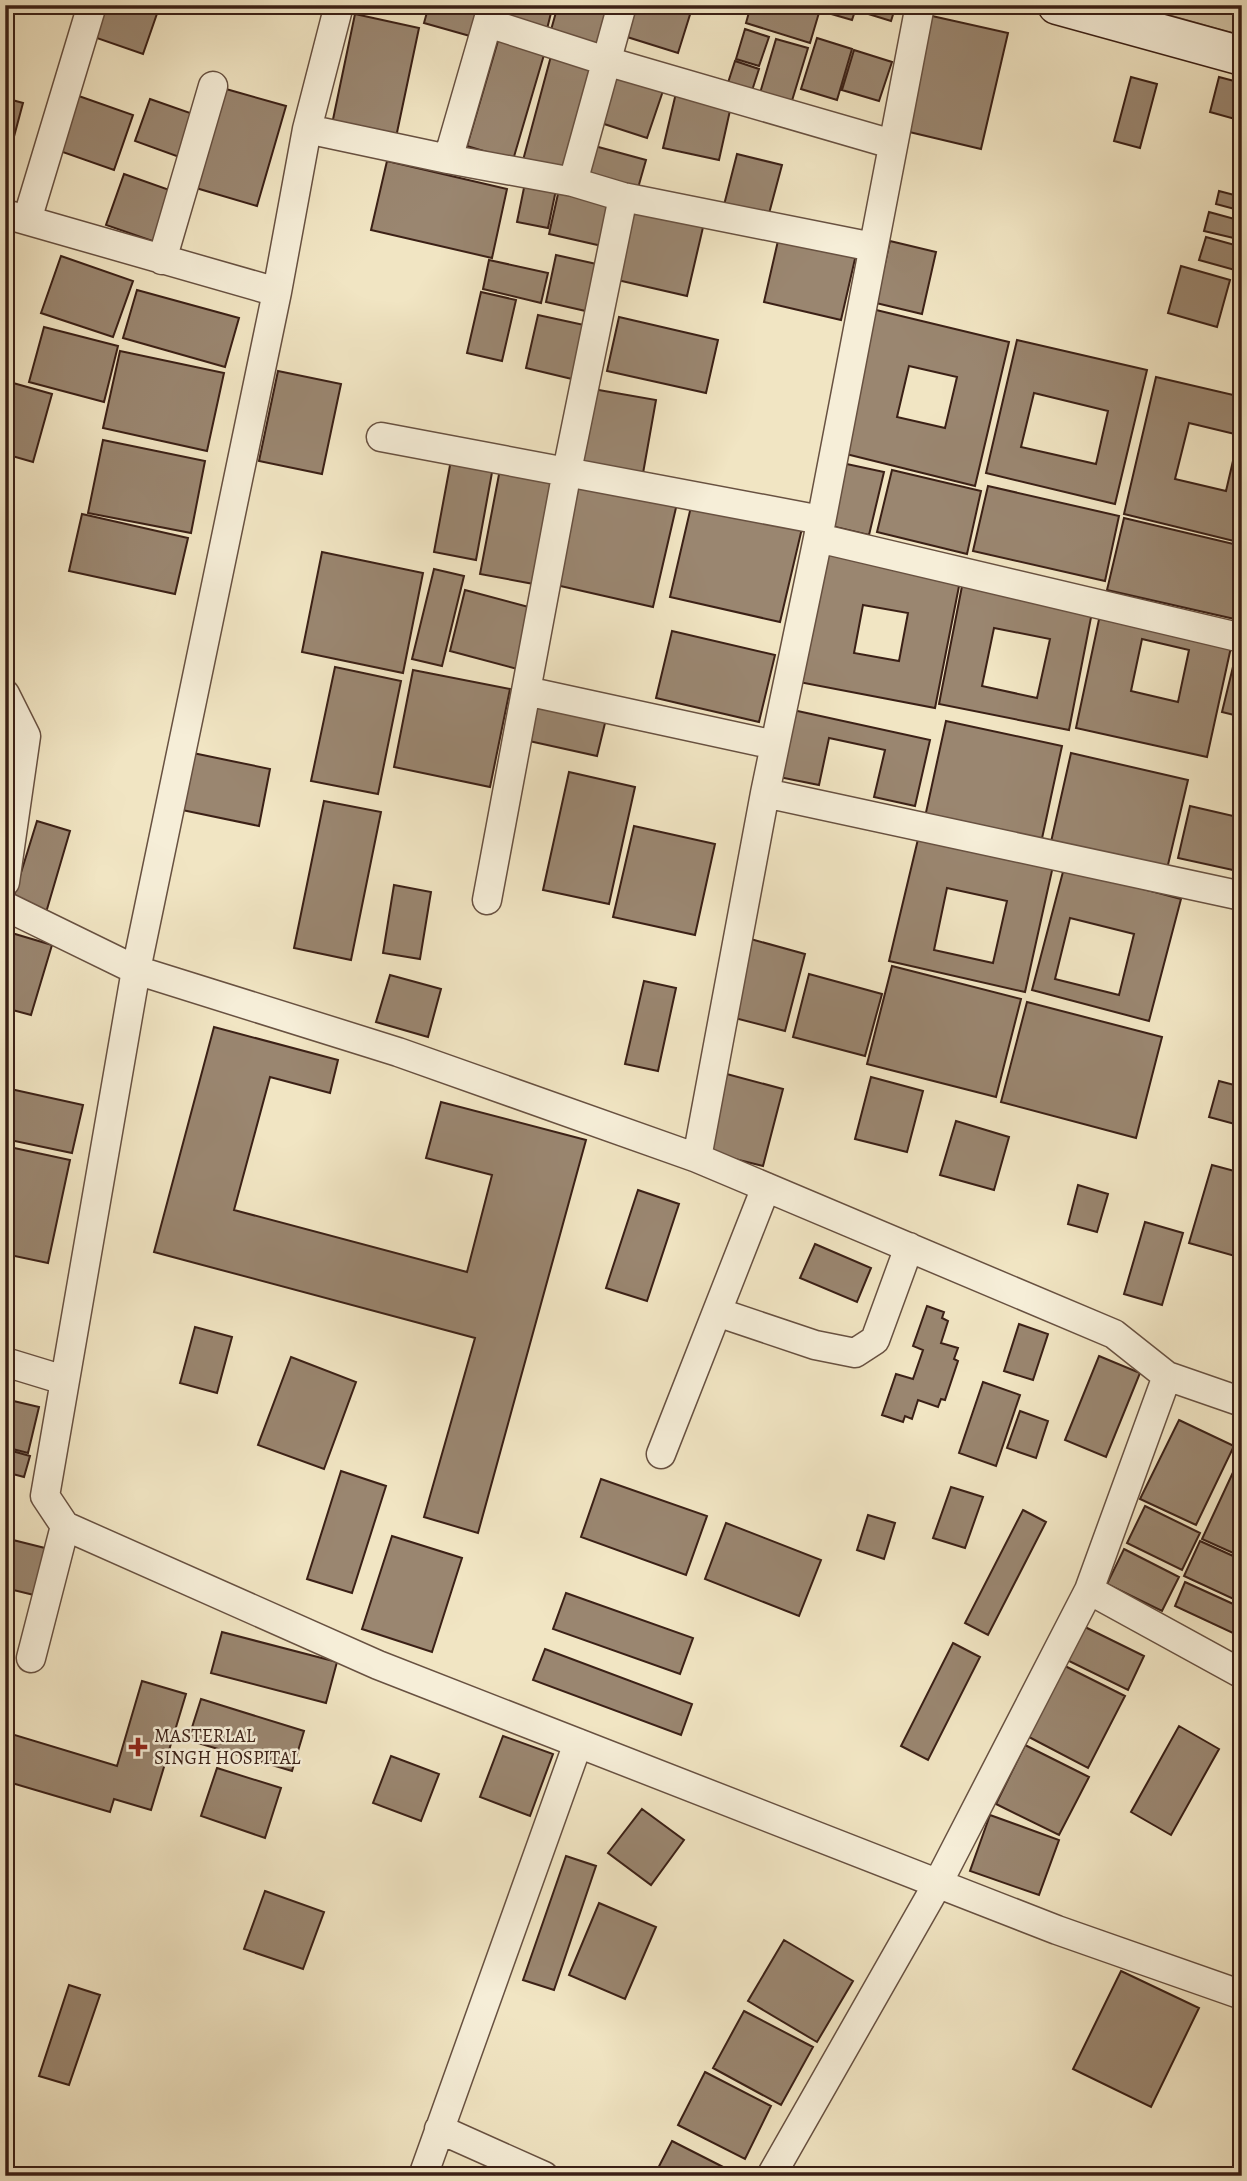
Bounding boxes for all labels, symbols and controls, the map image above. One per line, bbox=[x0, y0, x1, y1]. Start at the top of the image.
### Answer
place label: MASTERLAL SINGH HOSPITAL bbox=[154, 1723, 301, 1771]
marker: MASTERLAL SINGH HOSPITAL bbox=[128, 1737, 148, 1757]

